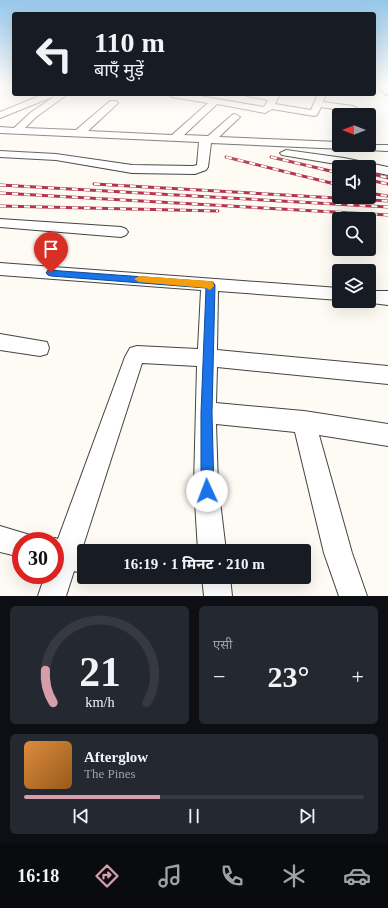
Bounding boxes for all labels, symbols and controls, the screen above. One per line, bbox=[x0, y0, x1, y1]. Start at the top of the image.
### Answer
text: 110 m bbox=[94, 27, 165, 58]
icon: left bbox=[28, 28, 80, 80]
text: बाएँ मुड़ें bbox=[94, 60, 144, 80]
north arrow bbox=[332, 108, 376, 152]
map controls bbox=[332, 108, 376, 308]
button: sound bbox=[332, 160, 376, 204]
button: search bbox=[332, 212, 376, 256]
pin bbox=[34, 232, 68, 273]
icon: arrive bbox=[40, 238, 62, 260]
button: layers bbox=[332, 264, 376, 308]
position arrow bbox=[186, 470, 228, 512]
speed limit sign: 30 bbox=[12, 532, 64, 584]
text: 16:19 · 1 मिनट · 210 m bbox=[123, 556, 265, 572]
text: एसी bbox=[213, 637, 232, 652]
text: 21 bbox=[79, 649, 120, 695]
text: 23° bbox=[268, 660, 310, 693]
text: − bbox=[213, 664, 225, 689]
text: + bbox=[352, 664, 364, 689]
text: km/h bbox=[85, 694, 114, 710]
text: Afterglow bbox=[84, 749, 148, 765]
text: The Pines bbox=[84, 766, 136, 781]
icon: previous bbox=[70, 805, 92, 827]
icon: pause bbox=[183, 805, 205, 827]
icon: next bbox=[296, 805, 318, 827]
icon: directions bbox=[93, 862, 121, 890]
icon: music bbox=[156, 862, 184, 890]
icon: phone bbox=[218, 862, 246, 890]
icon: climate bbox=[280, 862, 308, 890]
icon: car bbox=[343, 862, 371, 890]
text: 16:18 bbox=[17, 866, 59, 886]

